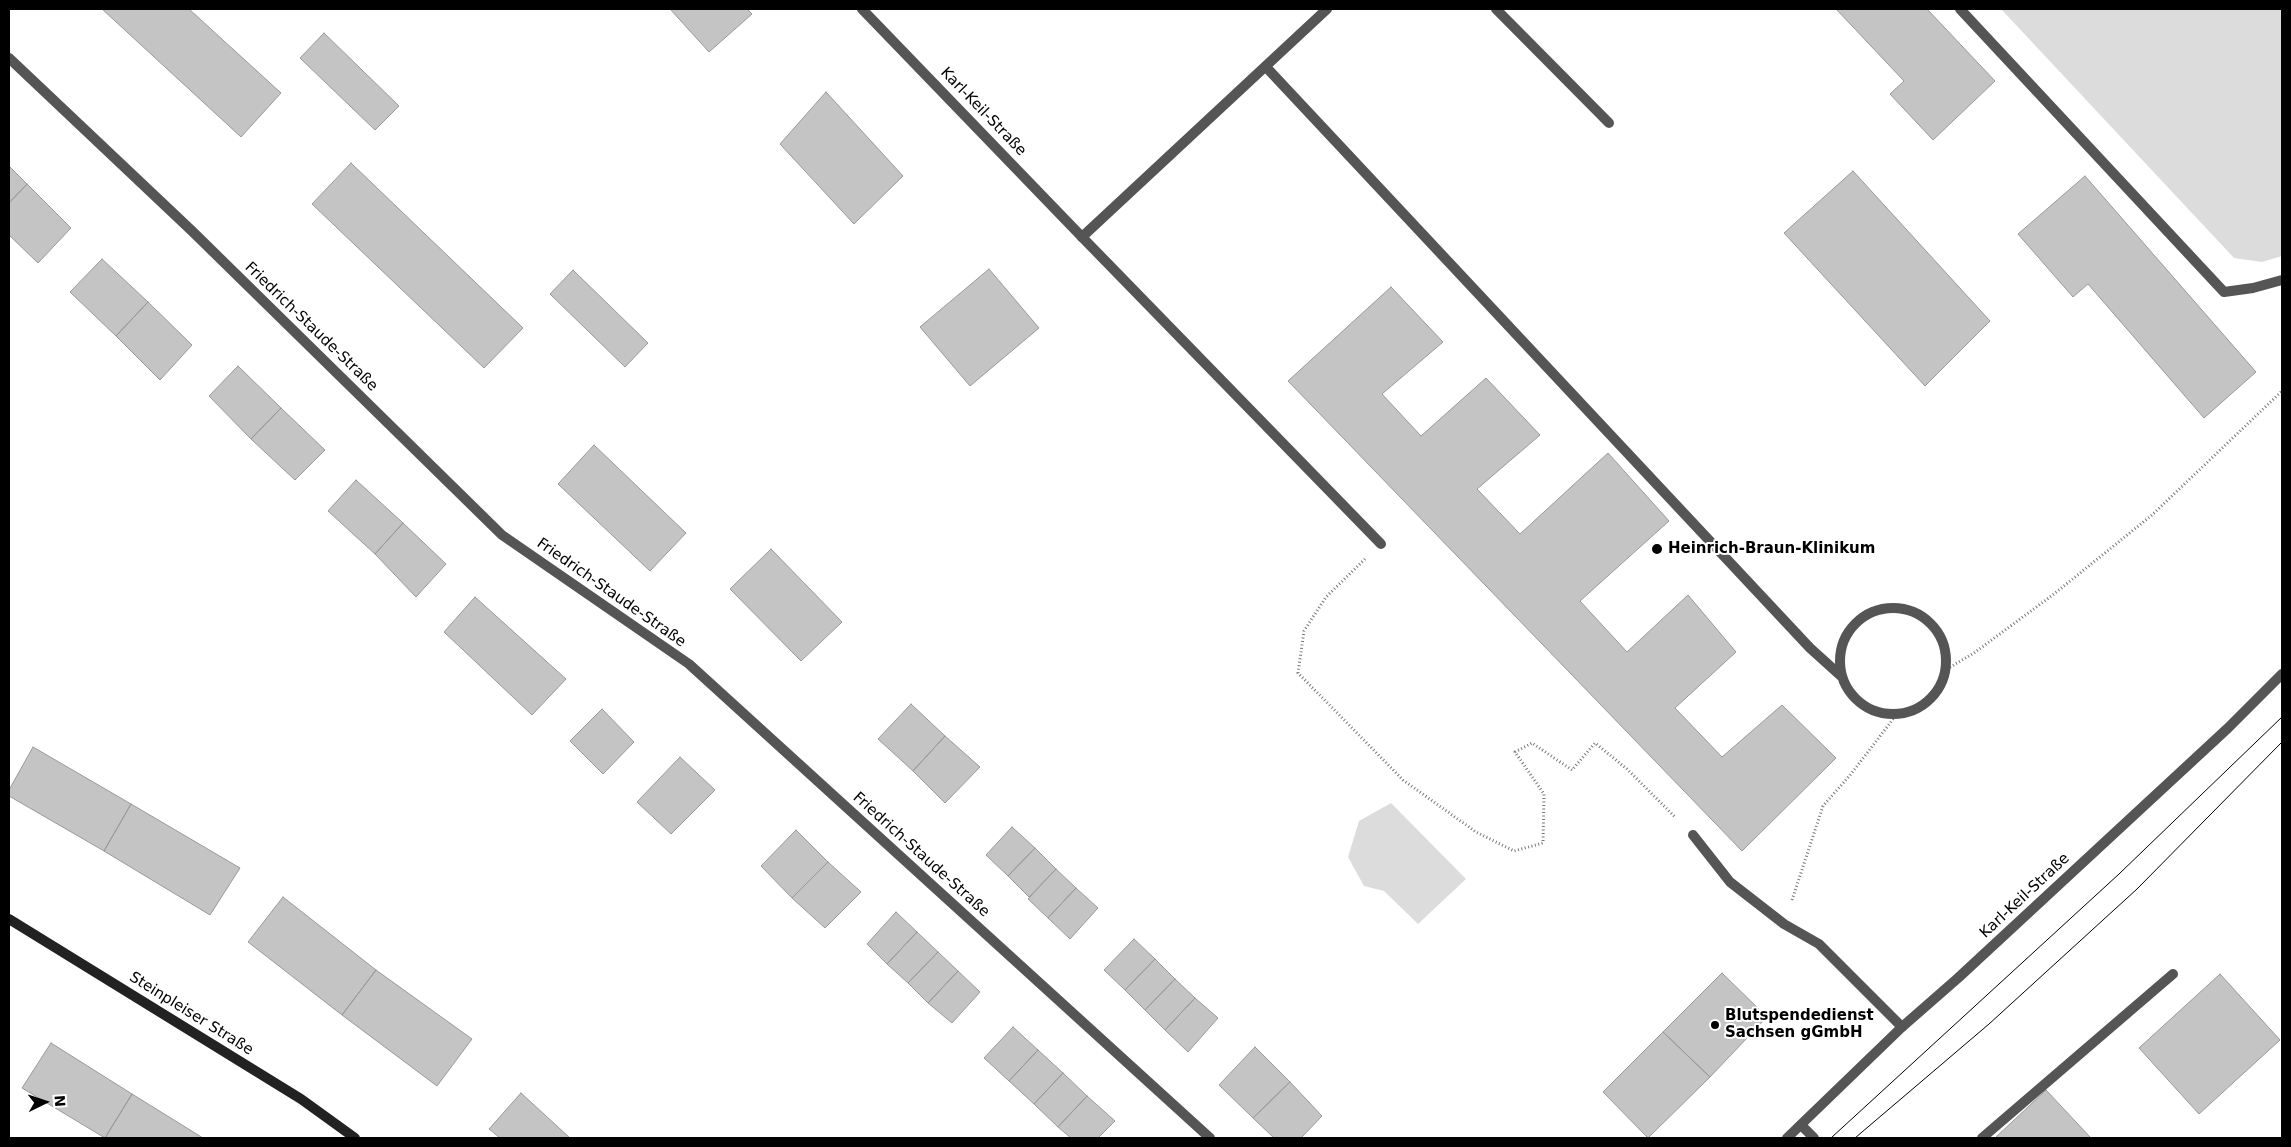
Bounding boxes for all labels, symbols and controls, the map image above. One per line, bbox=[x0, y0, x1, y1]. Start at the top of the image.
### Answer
street label: Karl-Keil-Straße bbox=[936, 64, 1030, 160]
street label: Friedrich-Staude-Straße bbox=[241, 259, 381, 395]
street label: Friedrich-Staude-Straße bbox=[533, 535, 689, 651]
place label: Heinrich-Braun-Klinikum bbox=[1668, 540, 1875, 558]
marker: Heinrich-Braun-Klinikum bbox=[1650, 542, 1664, 556]
street label: Friedrich-Staude-Straße bbox=[849, 789, 993, 921]
street label: Karl-Keil-Straße bbox=[1976, 850, 2074, 942]
street label: Steinpleiser Straße bbox=[126, 969, 256, 1059]
place label: Blutspendedienst Sachsen gGmbH bbox=[1725, 1007, 1874, 1042]
marker: Blutspendedienst Sachsen gGmbH bbox=[1709, 1019, 1721, 1031]
north arrow bbox=[20, 1077, 70, 1127]
text: N bbox=[52, 1095, 68, 1107]

